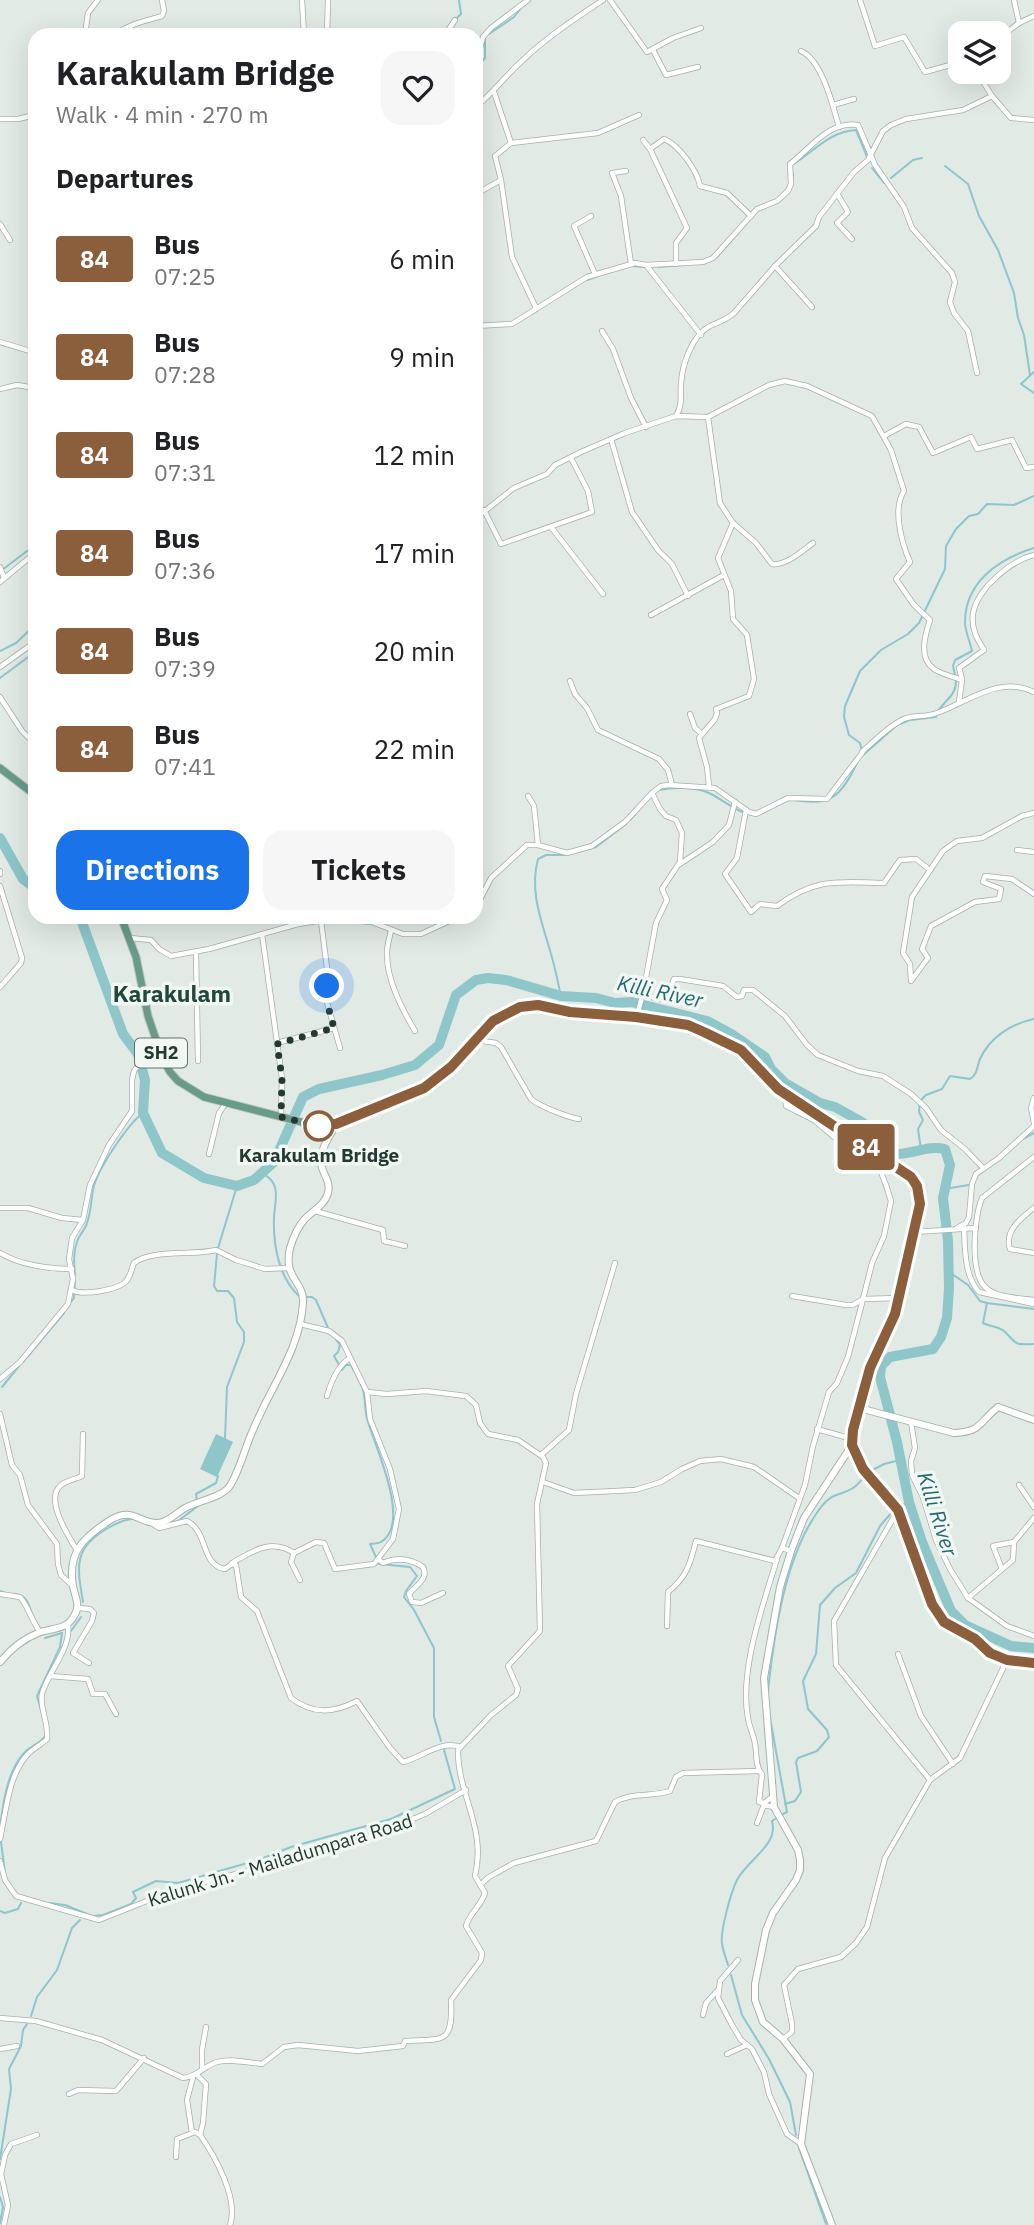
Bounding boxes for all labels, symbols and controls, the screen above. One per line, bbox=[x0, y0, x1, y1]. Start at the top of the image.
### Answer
map controls bbox=[948, 21, 1011, 84]
button: layers bbox=[948, 21, 1011, 84]
text: Karakulam Bridge bbox=[56, 51, 335, 94]
button: heart bbox=[381, 51, 455, 125]
text: Walk · 4 min · 270 m bbox=[56, 99, 269, 129]
text: Departures bbox=[56, 161, 194, 195]
text: Bus bbox=[154, 227, 200, 261]
text: 6 min bbox=[389, 242, 455, 276]
text: 84 bbox=[80, 243, 109, 275]
text: 07:25 bbox=[154, 261, 216, 291]
text: Bus bbox=[154, 325, 200, 359]
text: 9 min bbox=[389, 340, 455, 374]
text: 84 bbox=[80, 341, 109, 373]
text: 07:28 bbox=[154, 359, 216, 389]
text: Bus bbox=[154, 423, 200, 457]
text: 12 min bbox=[374, 438, 455, 472]
text: 84 bbox=[80, 439, 109, 471]
text: 07:31 bbox=[154, 457, 216, 487]
text: Bus bbox=[154, 521, 200, 555]
text: 17 min bbox=[374, 536, 455, 570]
text: 84 bbox=[80, 537, 109, 569]
text: 07:36 bbox=[154, 555, 216, 585]
text: Bus bbox=[154, 619, 200, 653]
text: 20 min bbox=[374, 634, 455, 668]
text: 84 bbox=[80, 635, 109, 667]
text: 07:39 bbox=[154, 653, 216, 683]
text: Bus bbox=[154, 717, 200, 751]
text: 22 min bbox=[374, 732, 455, 766]
text: 84 bbox=[80, 733, 109, 765]
text: 07:41 bbox=[154, 751, 216, 781]
button: Directions bbox=[56, 830, 249, 910]
button: Tickets bbox=[263, 830, 455, 910]
your location bbox=[309, 968, 344, 1003]
water label: Killi River bbox=[615, 968, 707, 1014]
district label: Karakulam bbox=[113, 978, 231, 1008]
road number: SH2 bbox=[135, 1038, 187, 1068]
marker: Karakulam Bridge bbox=[304, 1111, 334, 1141]
line badge: 84 bbox=[834, 1124, 898, 1170]
text: 84 bbox=[852, 1131, 880, 1163]
place label: Karakulam Bridge bbox=[239, 1143, 399, 1167]
water label: Killi River bbox=[911, 1468, 965, 1561]
street label: Kalunk Jn. - Mailadumpara Road bbox=[145, 1808, 415, 1912]

